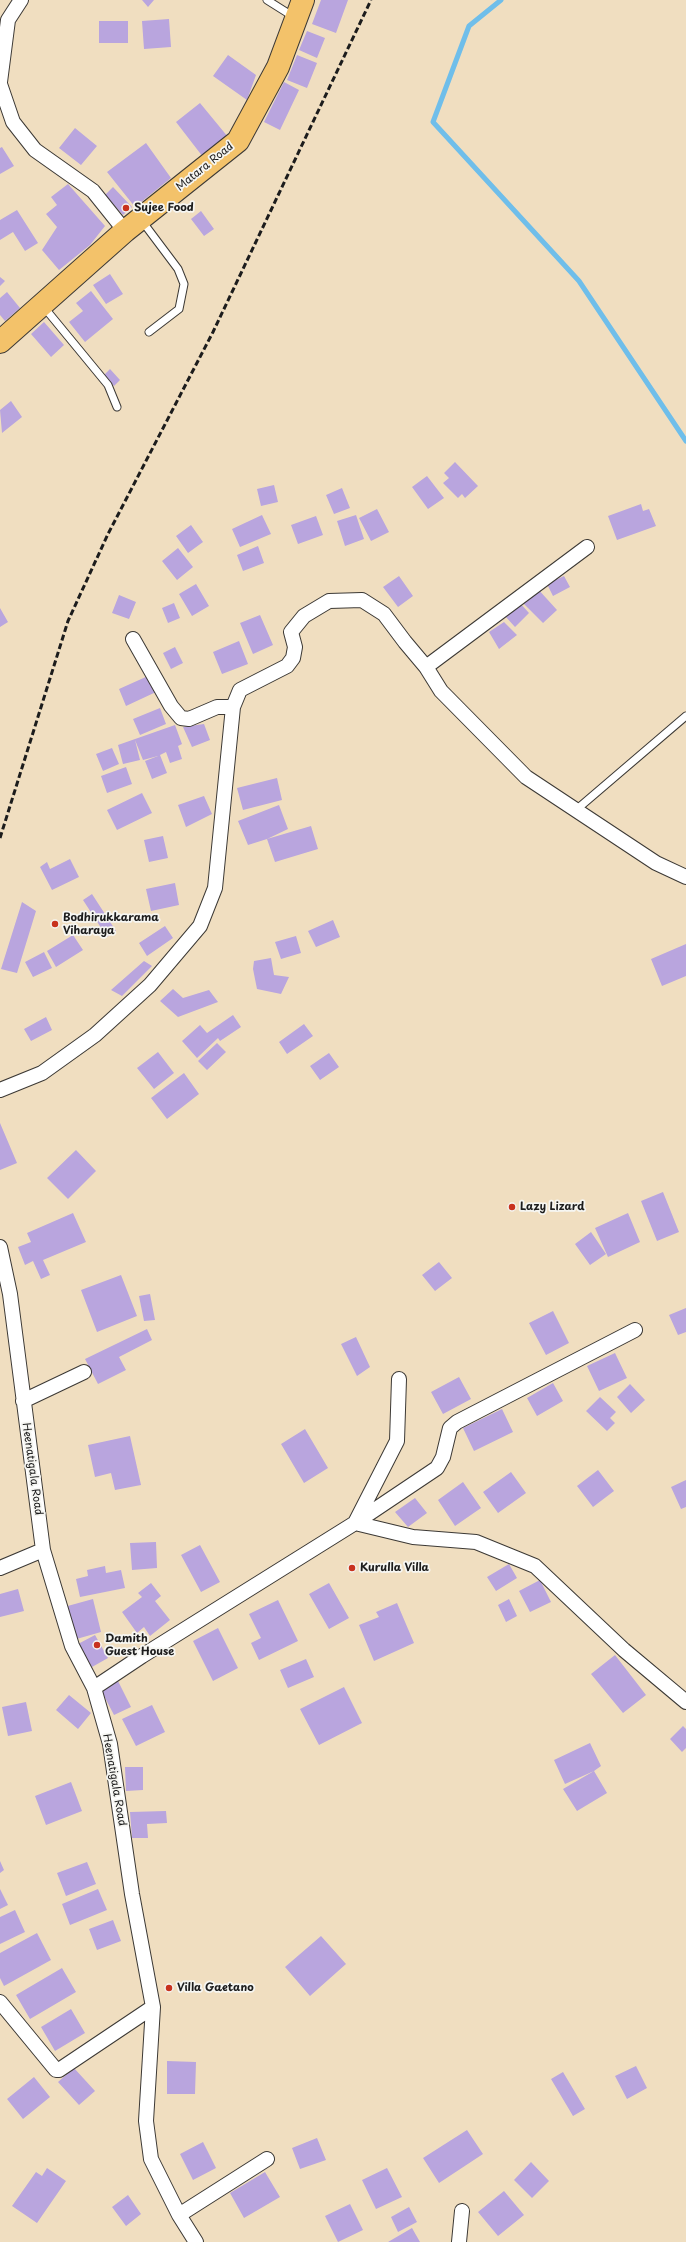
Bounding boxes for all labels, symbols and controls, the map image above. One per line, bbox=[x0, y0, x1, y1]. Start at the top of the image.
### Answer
street label: Matara Road bbox=[174, 140, 236, 194]
place label: Sujee Food bbox=[134, 201, 194, 215]
marker: Sujee Food bbox=[121, 203, 131, 213]
place label: Bodhirukkarama Viharaya bbox=[63, 911, 159, 937]
marker: Bodhirukkarama Viharaya bbox=[50, 919, 60, 929]
place label: Lazy Lizard bbox=[520, 1200, 585, 1214]
marker: Lazy Lizard bbox=[507, 1202, 517, 1212]
street label: Heenatigala Road bbox=[19, 1422, 45, 1516]
place label: Kurulla Villa bbox=[360, 1561, 429, 1575]
marker: Kurulla Villa bbox=[347, 1563, 357, 1573]
place label: Damith Guest House bbox=[105, 1632, 174, 1658]
marker: Damith Guest House bbox=[92, 1640, 102, 1650]
street label: Heenatigala Road bbox=[99, 1733, 129, 1827]
place label: Villa Gaetano bbox=[177, 1981, 254, 1995]
marker: Villa Gaetano bbox=[164, 1983, 174, 1993]

